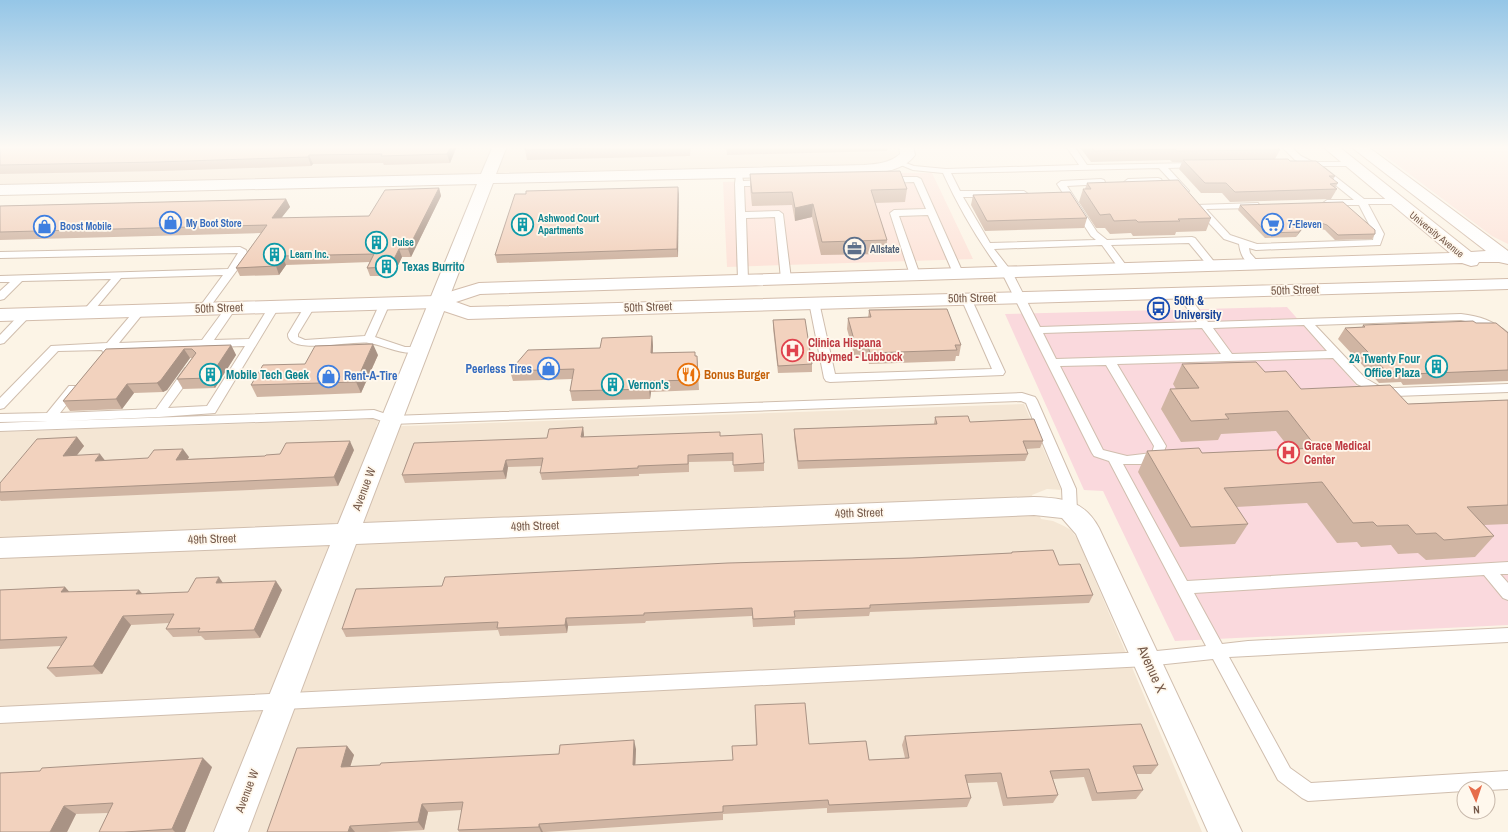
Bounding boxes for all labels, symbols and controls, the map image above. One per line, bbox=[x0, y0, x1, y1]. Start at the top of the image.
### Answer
street label: University Avenue bbox=[1407, 208, 1467, 261]
shop icon: My Boot Store bbox=[158, 210, 184, 236]
building icon: Ashwood Court Apartments bbox=[510, 211, 536, 237]
supermarket icon: 7-Eleven bbox=[1260, 211, 1286, 237]
place label: Ashwood Court Apartments bbox=[538, 212, 599, 237]
shop icon: Boost Mobile bbox=[32, 213, 58, 239]
place label: My Boot Store bbox=[186, 217, 242, 230]
place label: 7-Eleven bbox=[1288, 218, 1322, 231]
place label: Boost Mobile bbox=[60, 220, 112, 233]
building icon: Pulse bbox=[363, 229, 389, 255]
place label: Pulse bbox=[392, 236, 414, 249]
office icon: Allstate bbox=[841, 236, 867, 262]
building icon: Learn Inc. bbox=[262, 241, 288, 267]
place label: Allstate bbox=[870, 243, 900, 256]
place label: Learn Inc. bbox=[290, 248, 329, 261]
building icon: Texas Burrito bbox=[373, 254, 399, 280]
place label: Texas Burrito bbox=[402, 259, 465, 275]
street label: 50th Street bbox=[1271, 281, 1320, 299]
street label: 50th Street bbox=[948, 290, 996, 306]
place label: 50th & University bbox=[1174, 293, 1222, 323]
bus stop icon: 50th & University bbox=[1145, 295, 1171, 321]
street label: 50th Street bbox=[624, 298, 673, 316]
street label: 50th Street bbox=[195, 299, 244, 317]
place label: Clinica Hispana Rubymed - Lubbock bbox=[808, 335, 903, 365]
hospital icon: Clinica Hispana Rubymed - Lubbock bbox=[779, 337, 805, 363]
place label: 24 Twenty Four Office Plaza bbox=[1349, 351, 1421, 381]
building icon: 24 Twenty Four Office Plaza bbox=[1423, 353, 1449, 379]
shop icon: Peerless Tires bbox=[535, 356, 561, 382]
place label: Peerless Tires bbox=[465, 361, 533, 377]
building icon: Mobile Tech Geek bbox=[197, 362, 223, 388]
restaurant icon: Bonus Burger bbox=[675, 362, 701, 388]
shop icon: Rent-A-Tire bbox=[316, 363, 342, 389]
place label: Mobile Tech Geek bbox=[226, 367, 309, 383]
place label: Bonus Burger bbox=[704, 367, 770, 383]
place label: Rent-A-Tire bbox=[344, 368, 398, 384]
building icon: Vernon's bbox=[600, 372, 626, 398]
place label: Vernon's bbox=[628, 377, 670, 393]
place label: Grace Medical Center bbox=[1304, 438, 1371, 468]
hospital icon: Grace Medical Center bbox=[1275, 440, 1301, 466]
street label: Avenue W bbox=[348, 464, 380, 514]
street label: 49th Street bbox=[835, 504, 884, 522]
street label: 49th Street bbox=[511, 517, 560, 535]
street label: 49th Street bbox=[188, 530, 237, 548]
street label: Avenue X bbox=[1133, 642, 1170, 696]
street label: Avenue W bbox=[231, 766, 263, 816]
north arrow bbox=[1456, 780, 1496, 820]
text: N bbox=[1473, 803, 1480, 817]

